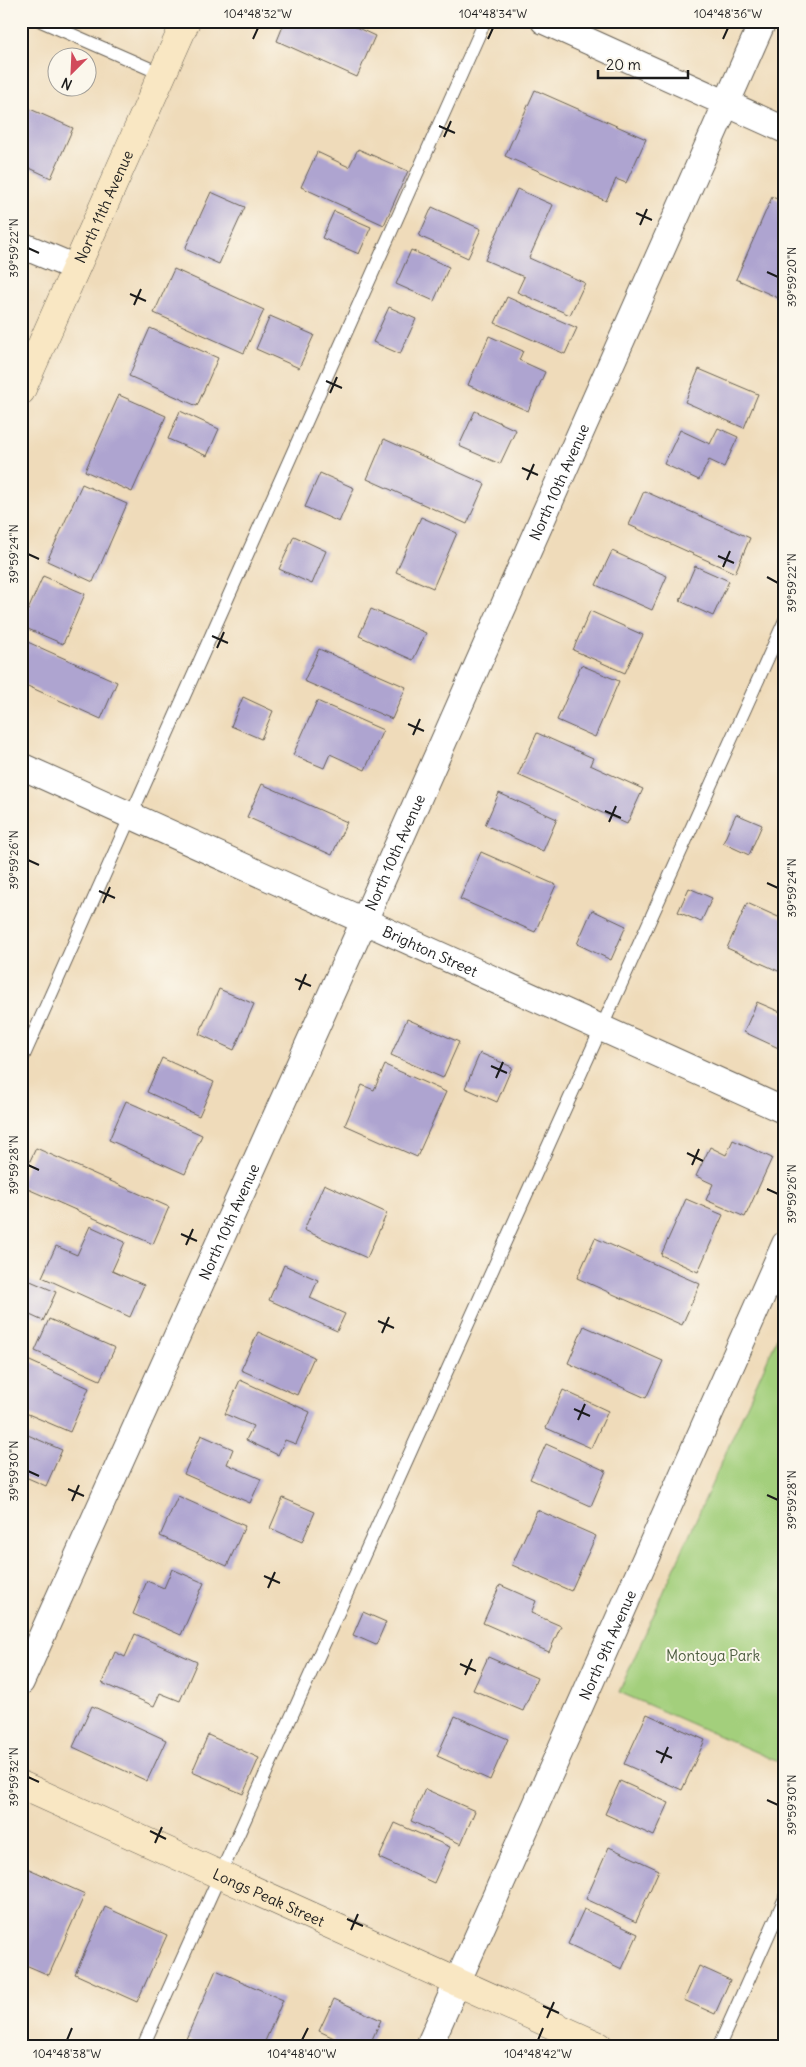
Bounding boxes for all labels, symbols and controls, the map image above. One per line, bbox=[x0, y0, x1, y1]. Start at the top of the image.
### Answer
text: 104°48'32"W bbox=[224, 6, 292, 21]
text: 104°48'34"W bbox=[459, 6, 527, 21]
text: 104°48'36"W bbox=[694, 6, 762, 21]
north arrow bbox=[48, 48, 98, 98]
scale bar bbox=[598, 48, 688, 80]
text: 20 m bbox=[606, 55, 641, 74]
text: N bbox=[59, 74, 75, 94]
street label: North 11th Avenue bbox=[70, 147, 137, 266]
text: 39°59'22"N bbox=[6, 218, 21, 278]
text: 39°59'20"N bbox=[784, 247, 799, 307]
street label: North 10th Avenue bbox=[525, 421, 593, 543]
text: 39°59'24"N bbox=[6, 524, 21, 584]
text: 39°59'22"N bbox=[784, 553, 799, 613]
street label: North 10th Avenue bbox=[360, 791, 429, 913]
text: 39°59'26"N bbox=[6, 830, 21, 890]
text: 39°59'24"N bbox=[784, 858, 799, 918]
street label: Brighton Street bbox=[380, 921, 481, 980]
text: 39°59'28"N bbox=[6, 1135, 21, 1195]
street label: North 10th Avenue bbox=[194, 1160, 263, 1283]
text: 39°59'26"N bbox=[784, 1164, 799, 1224]
text: 39°59'30"N bbox=[6, 1441, 21, 1501]
text: 39°59'28"N bbox=[784, 1470, 799, 1530]
street label: North 9th Avenue bbox=[574, 1587, 640, 1703]
park label: Montoya Park bbox=[666, 1646, 760, 1665]
text: 39°59'32"N bbox=[6, 1747, 21, 1807]
text: 39°59'30"N bbox=[784, 1775, 799, 1835]
street label: Longs Peak Street bbox=[210, 1864, 328, 1930]
text: 104°48'38"W bbox=[33, 2046, 101, 2061]
text: 104°48'40"W bbox=[268, 2046, 337, 2061]
text: 104°48'42"W bbox=[504, 2046, 572, 2061]

